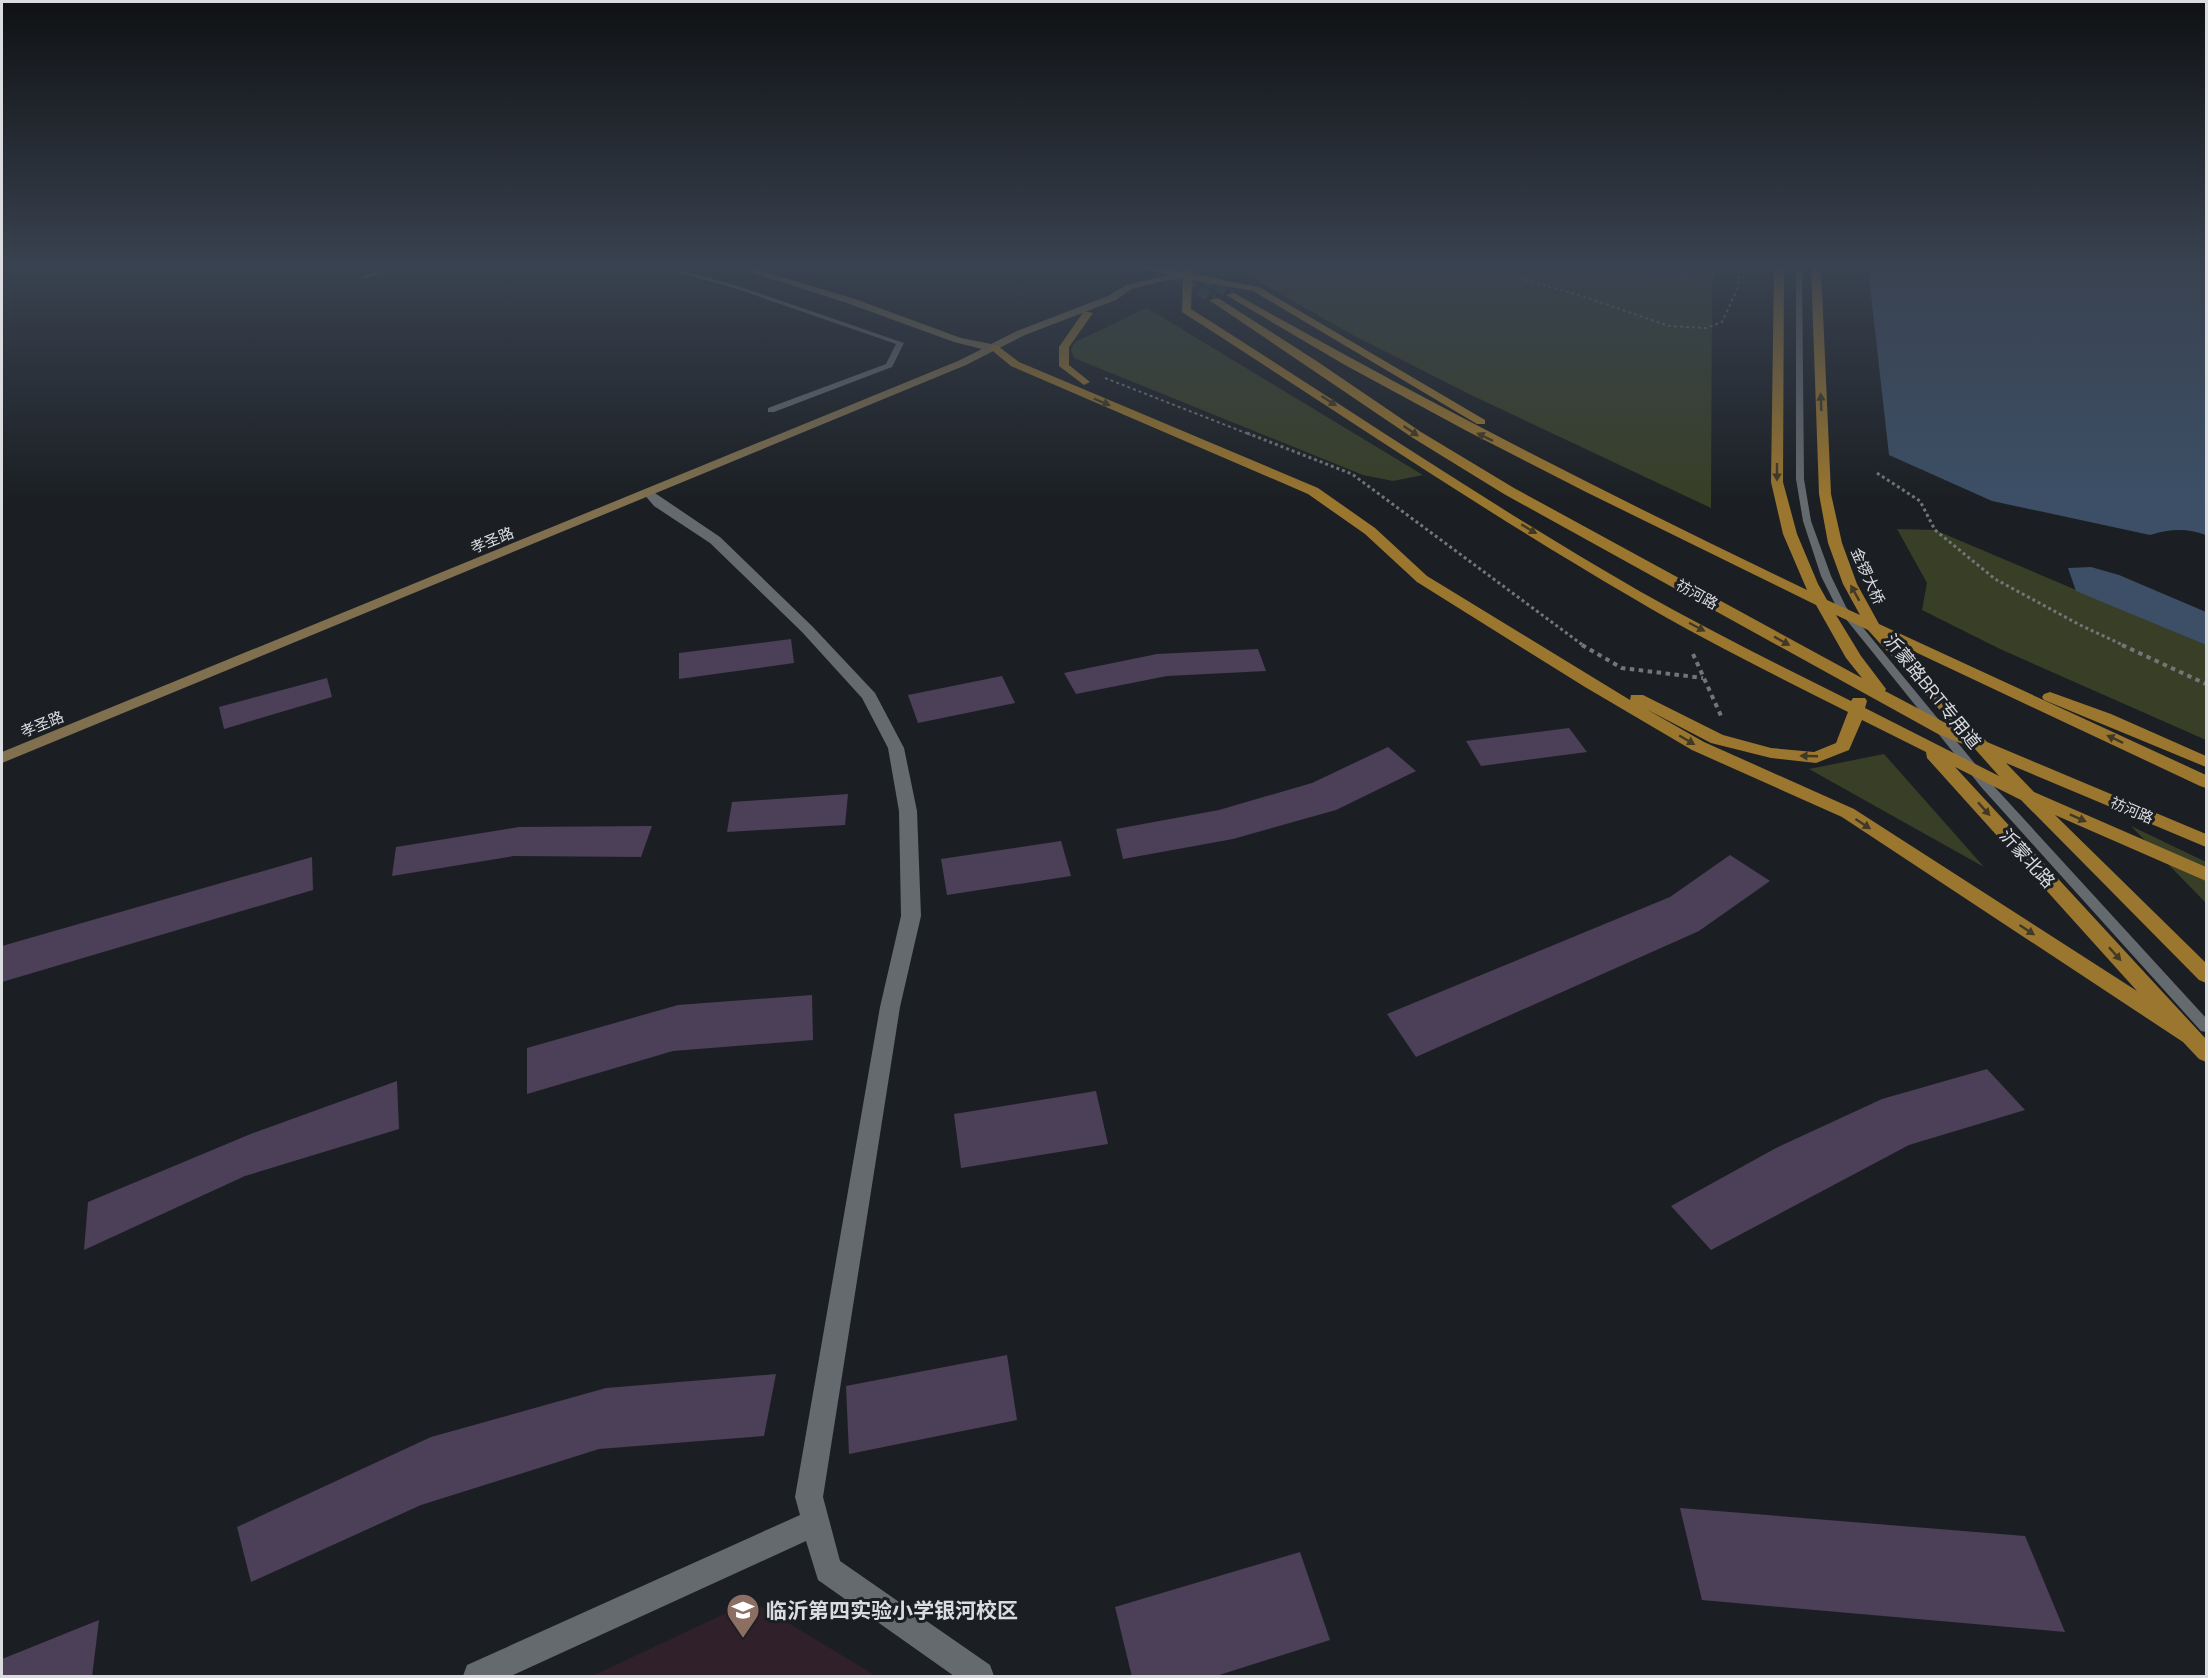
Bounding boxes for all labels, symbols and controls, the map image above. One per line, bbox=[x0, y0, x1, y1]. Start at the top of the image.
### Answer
one-way arrow bbox=[1817, 393, 1826, 412]
one-way arrow bbox=[1321, 396, 1338, 407]
one-way arrow bbox=[1094, 397, 1112, 407]
one-way arrow bbox=[1403, 425, 1419, 436]
one-way arrow bbox=[1476, 432, 1493, 442]
one-way arrow bbox=[1772, 463, 1782, 482]
street label: 孝圣路 bbox=[467, 522, 517, 558]
one-way arrow bbox=[1521, 523, 1537, 534]
street label: 金锣大桥 bbox=[1846, 544, 1890, 608]
street label: 祊河路 bbox=[1672, 574, 1722, 614]
one-way arrow bbox=[1850, 584, 1860, 601]
one-way arrow bbox=[1689, 622, 1706, 632]
street label: 沂蒙路BRT专用道 bbox=[1879, 629, 1987, 753]
one-way arrow bbox=[1774, 636, 1791, 646]
street label: 孝圣路 bbox=[17, 706, 67, 742]
one-way arrow bbox=[2106, 734, 2124, 744]
one-way arrow bbox=[1679, 735, 1695, 746]
one-way arrow bbox=[1799, 752, 1818, 761]
street label: 祊河路 bbox=[2107, 792, 2157, 828]
one-way arrow bbox=[1977, 802, 1991, 817]
one-way arrow bbox=[2069, 814, 2087, 823]
one-way arrow bbox=[1855, 818, 1872, 829]
street label: 沂蒙北路 bbox=[1995, 823, 2061, 893]
one-way arrow bbox=[2019, 924, 2035, 935]
one-way arrow bbox=[2108, 946, 2122, 961]
school or university icon: 临沂第四实验小学银河校区 bbox=[725, 1592, 761, 1639]
place label: 临沂第四实验小学银河校区 bbox=[766, 1596, 1018, 1624]

